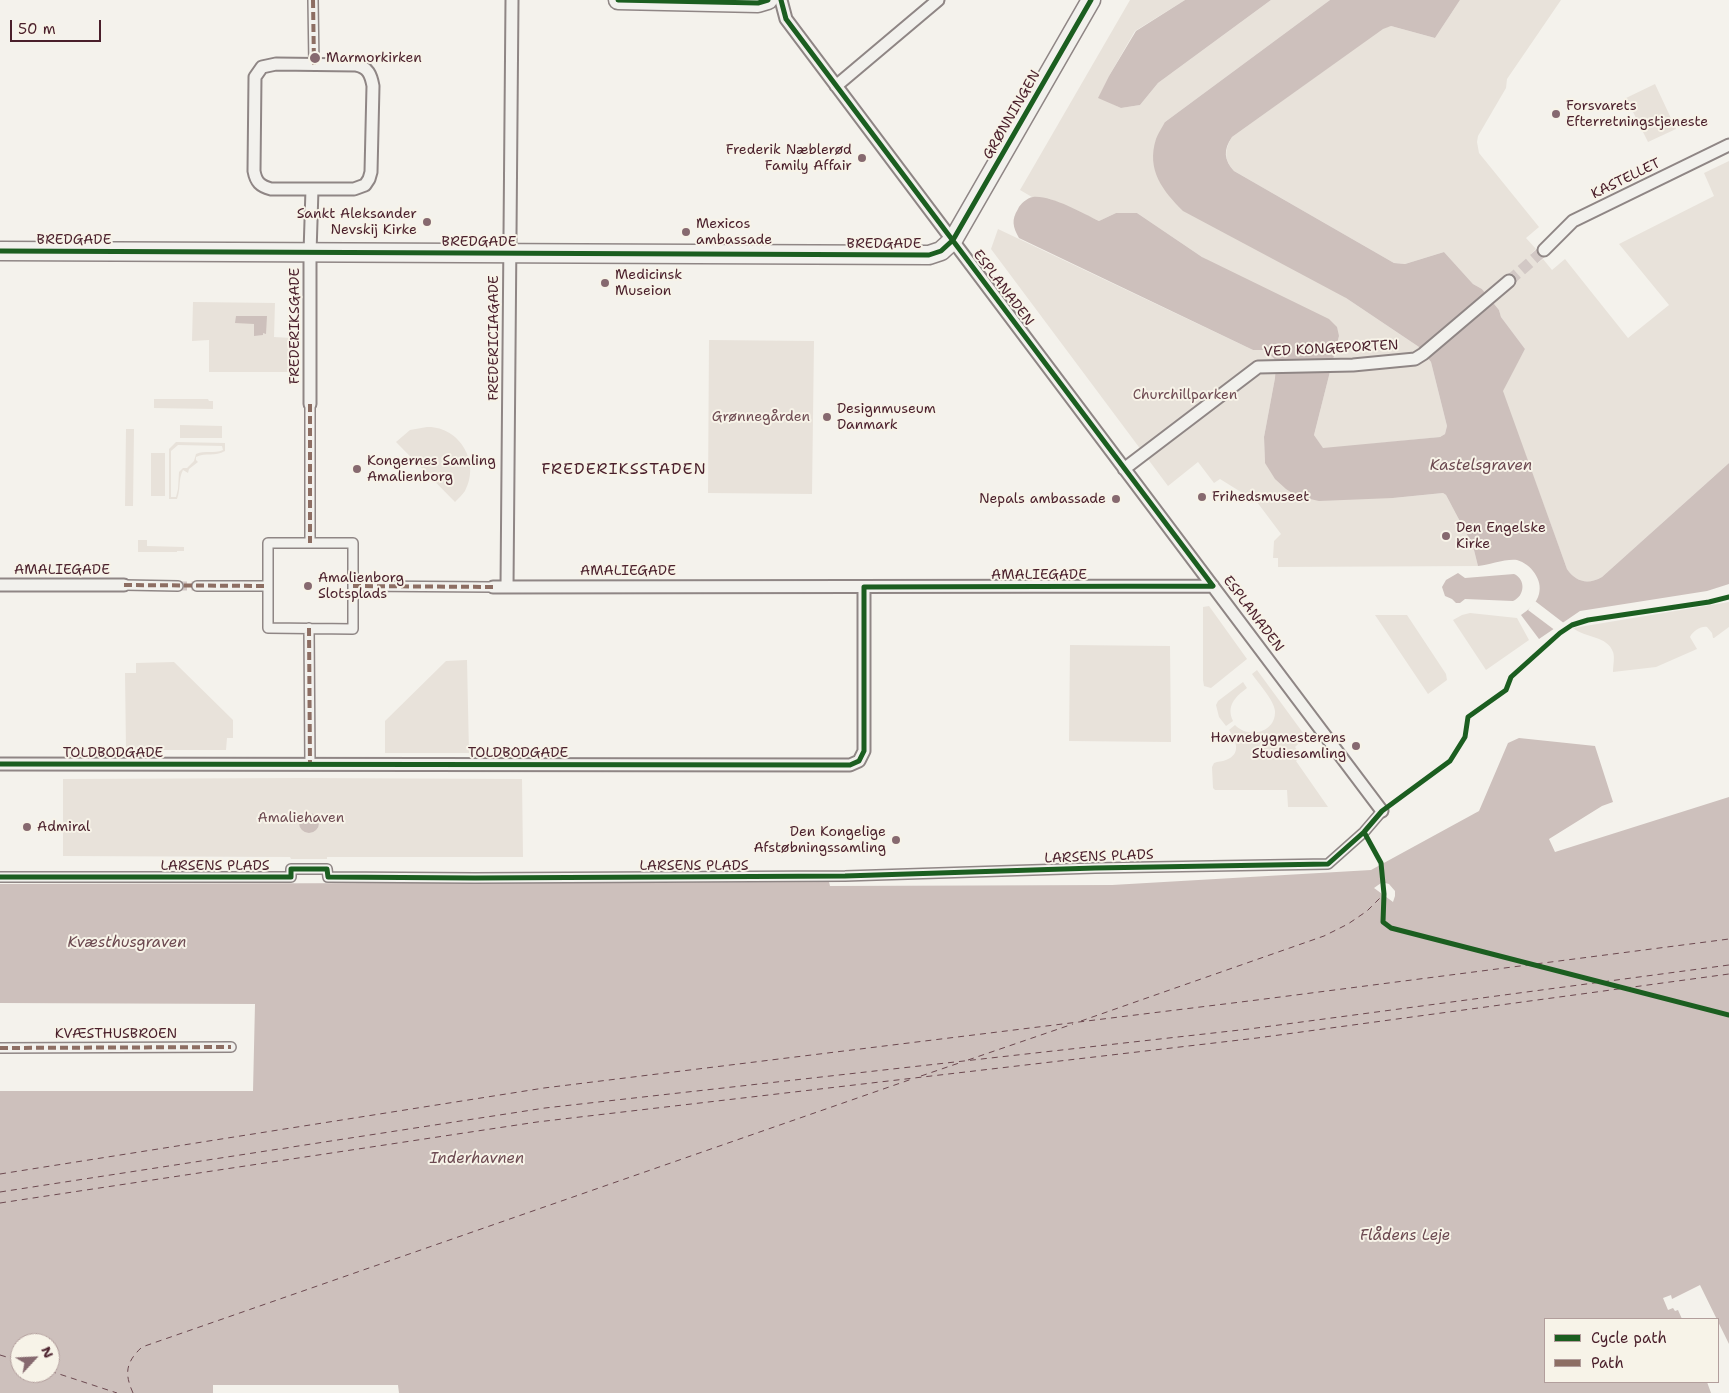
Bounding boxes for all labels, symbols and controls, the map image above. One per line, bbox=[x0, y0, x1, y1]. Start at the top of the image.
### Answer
scale bar bbox=[12, 10, 104, 42]
text: 50 m bbox=[18, 19, 56, 39]
place label: Marmorkirken bbox=[326, 50, 422, 66]
marker: Marmorkirken bbox=[308, 51, 322, 65]
street label: GRØNNINGEN bbox=[980, 68, 1044, 162]
place label: Forsvarets Efterretningstjeneste bbox=[1566, 98, 1708, 130]
marker: Forsvarets Efterretningstjeneste bbox=[1550, 108, 1562, 120]
place label: Frederik Næblerød Family Affair bbox=[726, 142, 852, 174]
marker: Frederik Næblerød Family Affair bbox=[856, 152, 868, 164]
street label: KASTELLET bbox=[1589, 155, 1663, 203]
place label: Sankt Aleksander Nevskij Kirke bbox=[297, 206, 417, 238]
marker: Sankt Aleksander Nevskij Kirke bbox=[421, 216, 433, 228]
place label: Mexicos ambassade bbox=[696, 216, 772, 248]
marker: Mexicos ambassade bbox=[680, 226, 692, 238]
street label: BREDGADE bbox=[37, 232, 111, 248]
street label: BREDGADE bbox=[442, 234, 516, 250]
street label: BREDGADE bbox=[847, 236, 921, 252]
street label: ESPLANADEN bbox=[969, 247, 1037, 329]
place label: Medicinsk Museion bbox=[615, 267, 682, 300]
street label: FREDERIKSGADE bbox=[287, 268, 303, 384]
street label: FREDERICIAGADE bbox=[486, 275, 502, 401]
marker: Medicinsk Museion bbox=[599, 277, 611, 289]
street label: VED KONGEPORTEN bbox=[1263, 337, 1399, 361]
park label: Churchillparken bbox=[1133, 387, 1237, 403]
place label: Designmuseum Danmark bbox=[837, 401, 936, 434]
park label: Grønnegården bbox=[712, 409, 810, 425]
marker: Designmuseum Danmark bbox=[821, 411, 833, 423]
place label: Kongernes Samling Amalienborg bbox=[367, 453, 496, 486]
water label: Kastelsgraven bbox=[1430, 457, 1532, 475]
district label: FREDERIKSSTADEN bbox=[540, 460, 708, 480]
marker: Kongernes Samling Amalienborg bbox=[351, 463, 363, 475]
place label: Frihedsmuseet bbox=[1212, 489, 1309, 505]
place label: Nepals ambassade bbox=[979, 491, 1106, 507]
marker: Frihedsmuseet bbox=[1196, 491, 1208, 503]
marker: Nepals ambassade bbox=[1110, 493, 1122, 505]
place label: Den Engelske Kirke bbox=[1456, 520, 1546, 552]
marker: Den Engelske Kirke bbox=[1440, 530, 1452, 542]
street label: AMALIEGADE bbox=[14, 562, 110, 578]
street label: AMALIEGADE bbox=[580, 563, 676, 579]
street label: AMALIEGADE bbox=[991, 567, 1087, 583]
place label: Amalienborg Slotsplads bbox=[318, 570, 404, 602]
street label: ESPLANADEN bbox=[1219, 573, 1287, 655]
marker: Amalienborg Slotsplads bbox=[302, 580, 314, 592]
place label: Havnebygmesterens Studiesamling bbox=[1210, 730, 1346, 762]
marker: Havnebygmesterens Studiesamling bbox=[1350, 740, 1362, 752]
street label: TOLDBODGADE bbox=[63, 745, 163, 761]
street label: TOLDBODGADE bbox=[468, 745, 568, 761]
park label: Amaliehaven bbox=[258, 810, 344, 826]
place label: Admiral bbox=[37, 819, 90, 835]
marker: Admiral bbox=[21, 821, 33, 833]
place label: Den Kongelige Afstøbningssamling bbox=[753, 824, 886, 856]
marker: Den Kongelige Afstøbningssamling bbox=[890, 834, 902, 846]
street label: LARSENS PLADS bbox=[1044, 847, 1154, 867]
street label: LARSENS PLADS bbox=[160, 858, 270, 874]
street label: LARSENS PLADS bbox=[639, 858, 749, 874]
water label: Kvæsthusgraven bbox=[68, 934, 186, 952]
street label: KVÆSTHUSBROEN bbox=[55, 1026, 177, 1042]
water label: Inderhavnen bbox=[430, 1150, 524, 1168]
water label: Flådens Leje bbox=[1360, 1227, 1450, 1245]
legend bbox=[1544, 1318, 1719, 1383]
text: Cycle path bbox=[1591, 1328, 1667, 1348]
north arrow bbox=[10, 1333, 60, 1383]
text: N bbox=[37, 1343, 58, 1361]
text: Path bbox=[1591, 1353, 1624, 1373]

